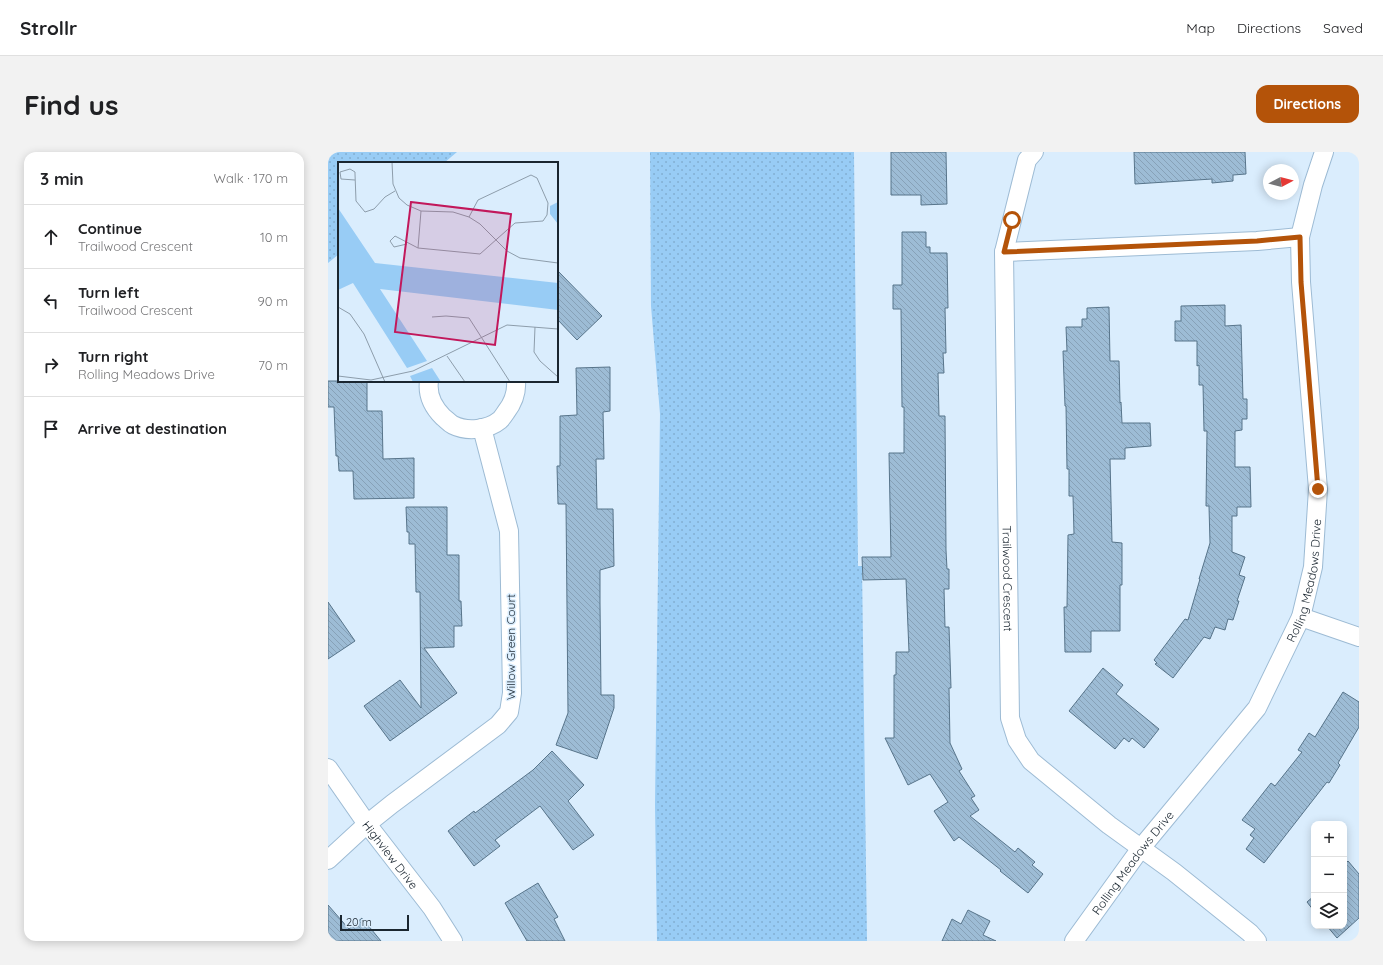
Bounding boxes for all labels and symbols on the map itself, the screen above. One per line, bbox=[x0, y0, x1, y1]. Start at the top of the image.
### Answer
inset map bbox=[338, 162, 558, 382]
north arrow bbox=[1263, 164, 1299, 200]
route start bbox=[1003, 211, 1021, 229]
route end bbox=[1309, 480, 1327, 498]
street label: Rolling Meadows Drive bbox=[1283, 518, 1324, 644]
street label: Trailwood Crescent bbox=[1000, 525, 1016, 632]
street label: Willow Green Court bbox=[503, 594, 518, 700]
street label: Rolling Meadows Drive bbox=[1088, 807, 1177, 917]
street label: Highview Drive bbox=[360, 817, 422, 892]
scale bar bbox=[340, 913, 409, 932]

